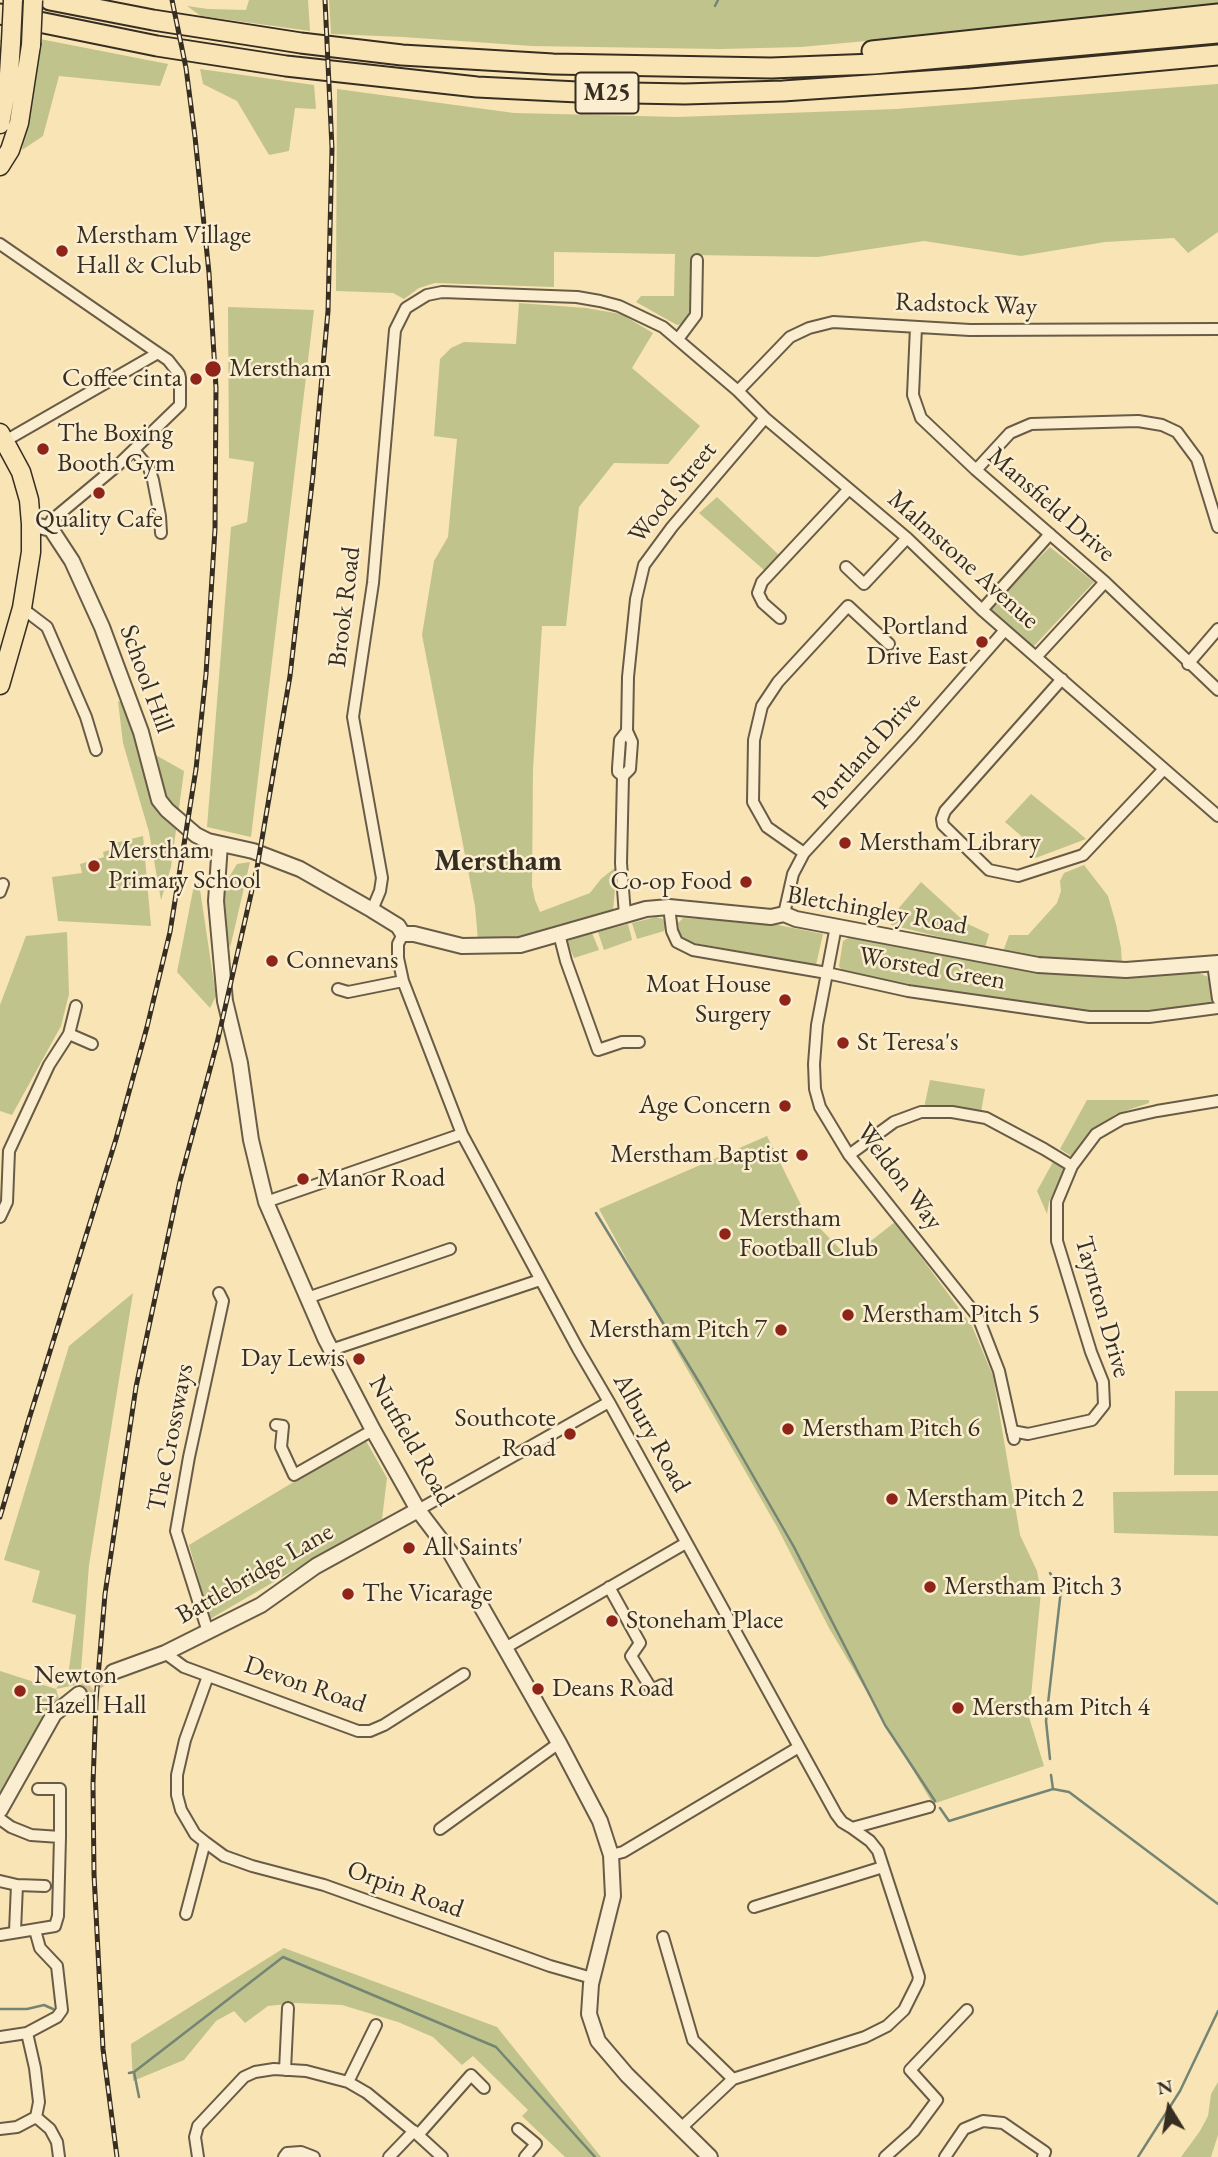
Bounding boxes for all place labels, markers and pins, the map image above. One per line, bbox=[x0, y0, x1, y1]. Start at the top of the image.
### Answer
place label: Merstham Village Hall & Club bbox=[76, 220, 251, 282]
marker: Merstham Village Hall & Club bbox=[54, 243, 70, 259]
place label: Merstham bbox=[229, 353, 331, 385]
marker: Merstham bbox=[203, 359, 223, 379]
place label: Coffee cinta bbox=[62, 363, 182, 395]
marker: Coffee cinta bbox=[188, 371, 204, 387]
place label: The Boxing Booth Gym bbox=[57, 418, 175, 480]
marker: The Boxing Booth Gym bbox=[35, 441, 51, 457]
marker: Quality Cafe bbox=[91, 485, 107, 501]
place label: Quality Cafe bbox=[35, 504, 163, 536]
place label: Portland Drive East bbox=[866, 611, 968, 672]
marker: Portland Drive East bbox=[974, 634, 990, 650]
place label: Merstham Library bbox=[859, 827, 1041, 859]
place label: Merstham Primary School bbox=[108, 835, 261, 896]
marker: Merstham Library bbox=[837, 835, 853, 851]
marker: Merstham Primary School bbox=[86, 858, 102, 874]
place label: Co-op Food bbox=[611, 866, 732, 898]
marker: Co-op Food bbox=[738, 874, 754, 890]
place label: Connevans bbox=[286, 945, 398, 977]
marker: Connevans bbox=[264, 953, 280, 969]
place label: Moat House Surgery bbox=[646, 969, 771, 1030]
marker: Moat House Surgery bbox=[777, 992, 793, 1008]
place label: St Teresa's bbox=[857, 1027, 958, 1059]
marker: St Teresa's bbox=[835, 1035, 851, 1051]
place label: Age Concern bbox=[639, 1090, 771, 1122]
marker: Age Concern bbox=[777, 1098, 793, 1114]
place label: Merstham Baptist bbox=[610, 1139, 788, 1171]
marker: Merstham Baptist bbox=[794, 1147, 810, 1163]
place label: Manor Road bbox=[317, 1163, 445, 1195]
marker: Manor Road bbox=[295, 1171, 311, 1187]
place label: Merstham Football Club bbox=[739, 1203, 878, 1264]
marker: Merstham Football Club bbox=[717, 1226, 733, 1242]
place label: Merstham Pitch 5 bbox=[862, 1299, 1040, 1331]
marker: Merstham Pitch 5 bbox=[840, 1307, 856, 1323]
place label: Merstham Pitch 7 bbox=[589, 1314, 767, 1346]
marker: Merstham Pitch 7 bbox=[773, 1322, 789, 1338]
place label: Day Lewis bbox=[241, 1343, 345, 1375]
marker: Day Lewis bbox=[351, 1351, 367, 1367]
place label: Southcote Road bbox=[455, 1403, 556, 1464]
place label: Merstham Pitch 6 bbox=[802, 1413, 980, 1445]
marker: Merstham Pitch 6 bbox=[780, 1421, 796, 1437]
marker: Southcote Road bbox=[562, 1426, 578, 1442]
place label: Merstham Pitch 2 bbox=[906, 1483, 1084, 1515]
marker: Merstham Pitch 2 bbox=[884, 1491, 900, 1507]
place label: All Saints' bbox=[423, 1532, 523, 1564]
marker: All Saints' bbox=[401, 1540, 417, 1556]
place label: Merstham Pitch 3 bbox=[944, 1571, 1122, 1603]
place label: The Vicarage bbox=[362, 1578, 493, 1610]
marker: Merstham Pitch 3 bbox=[922, 1579, 938, 1595]
marker: The Vicarage bbox=[340, 1586, 356, 1602]
place label: Stoneham Place bbox=[626, 1605, 783, 1637]
marker: Stoneham Place bbox=[604, 1613, 620, 1629]
place label: Newton Hazell Hall bbox=[34, 1660, 146, 1722]
place label: Deans Road bbox=[552, 1673, 674, 1705]
marker: Deans Road bbox=[530, 1681, 546, 1697]
marker: Newton Hazell Hall bbox=[12, 1683, 28, 1699]
place label: Merstham Pitch 4 bbox=[972, 1692, 1150, 1724]
marker: Merstham Pitch 4 bbox=[950, 1700, 966, 1716]

